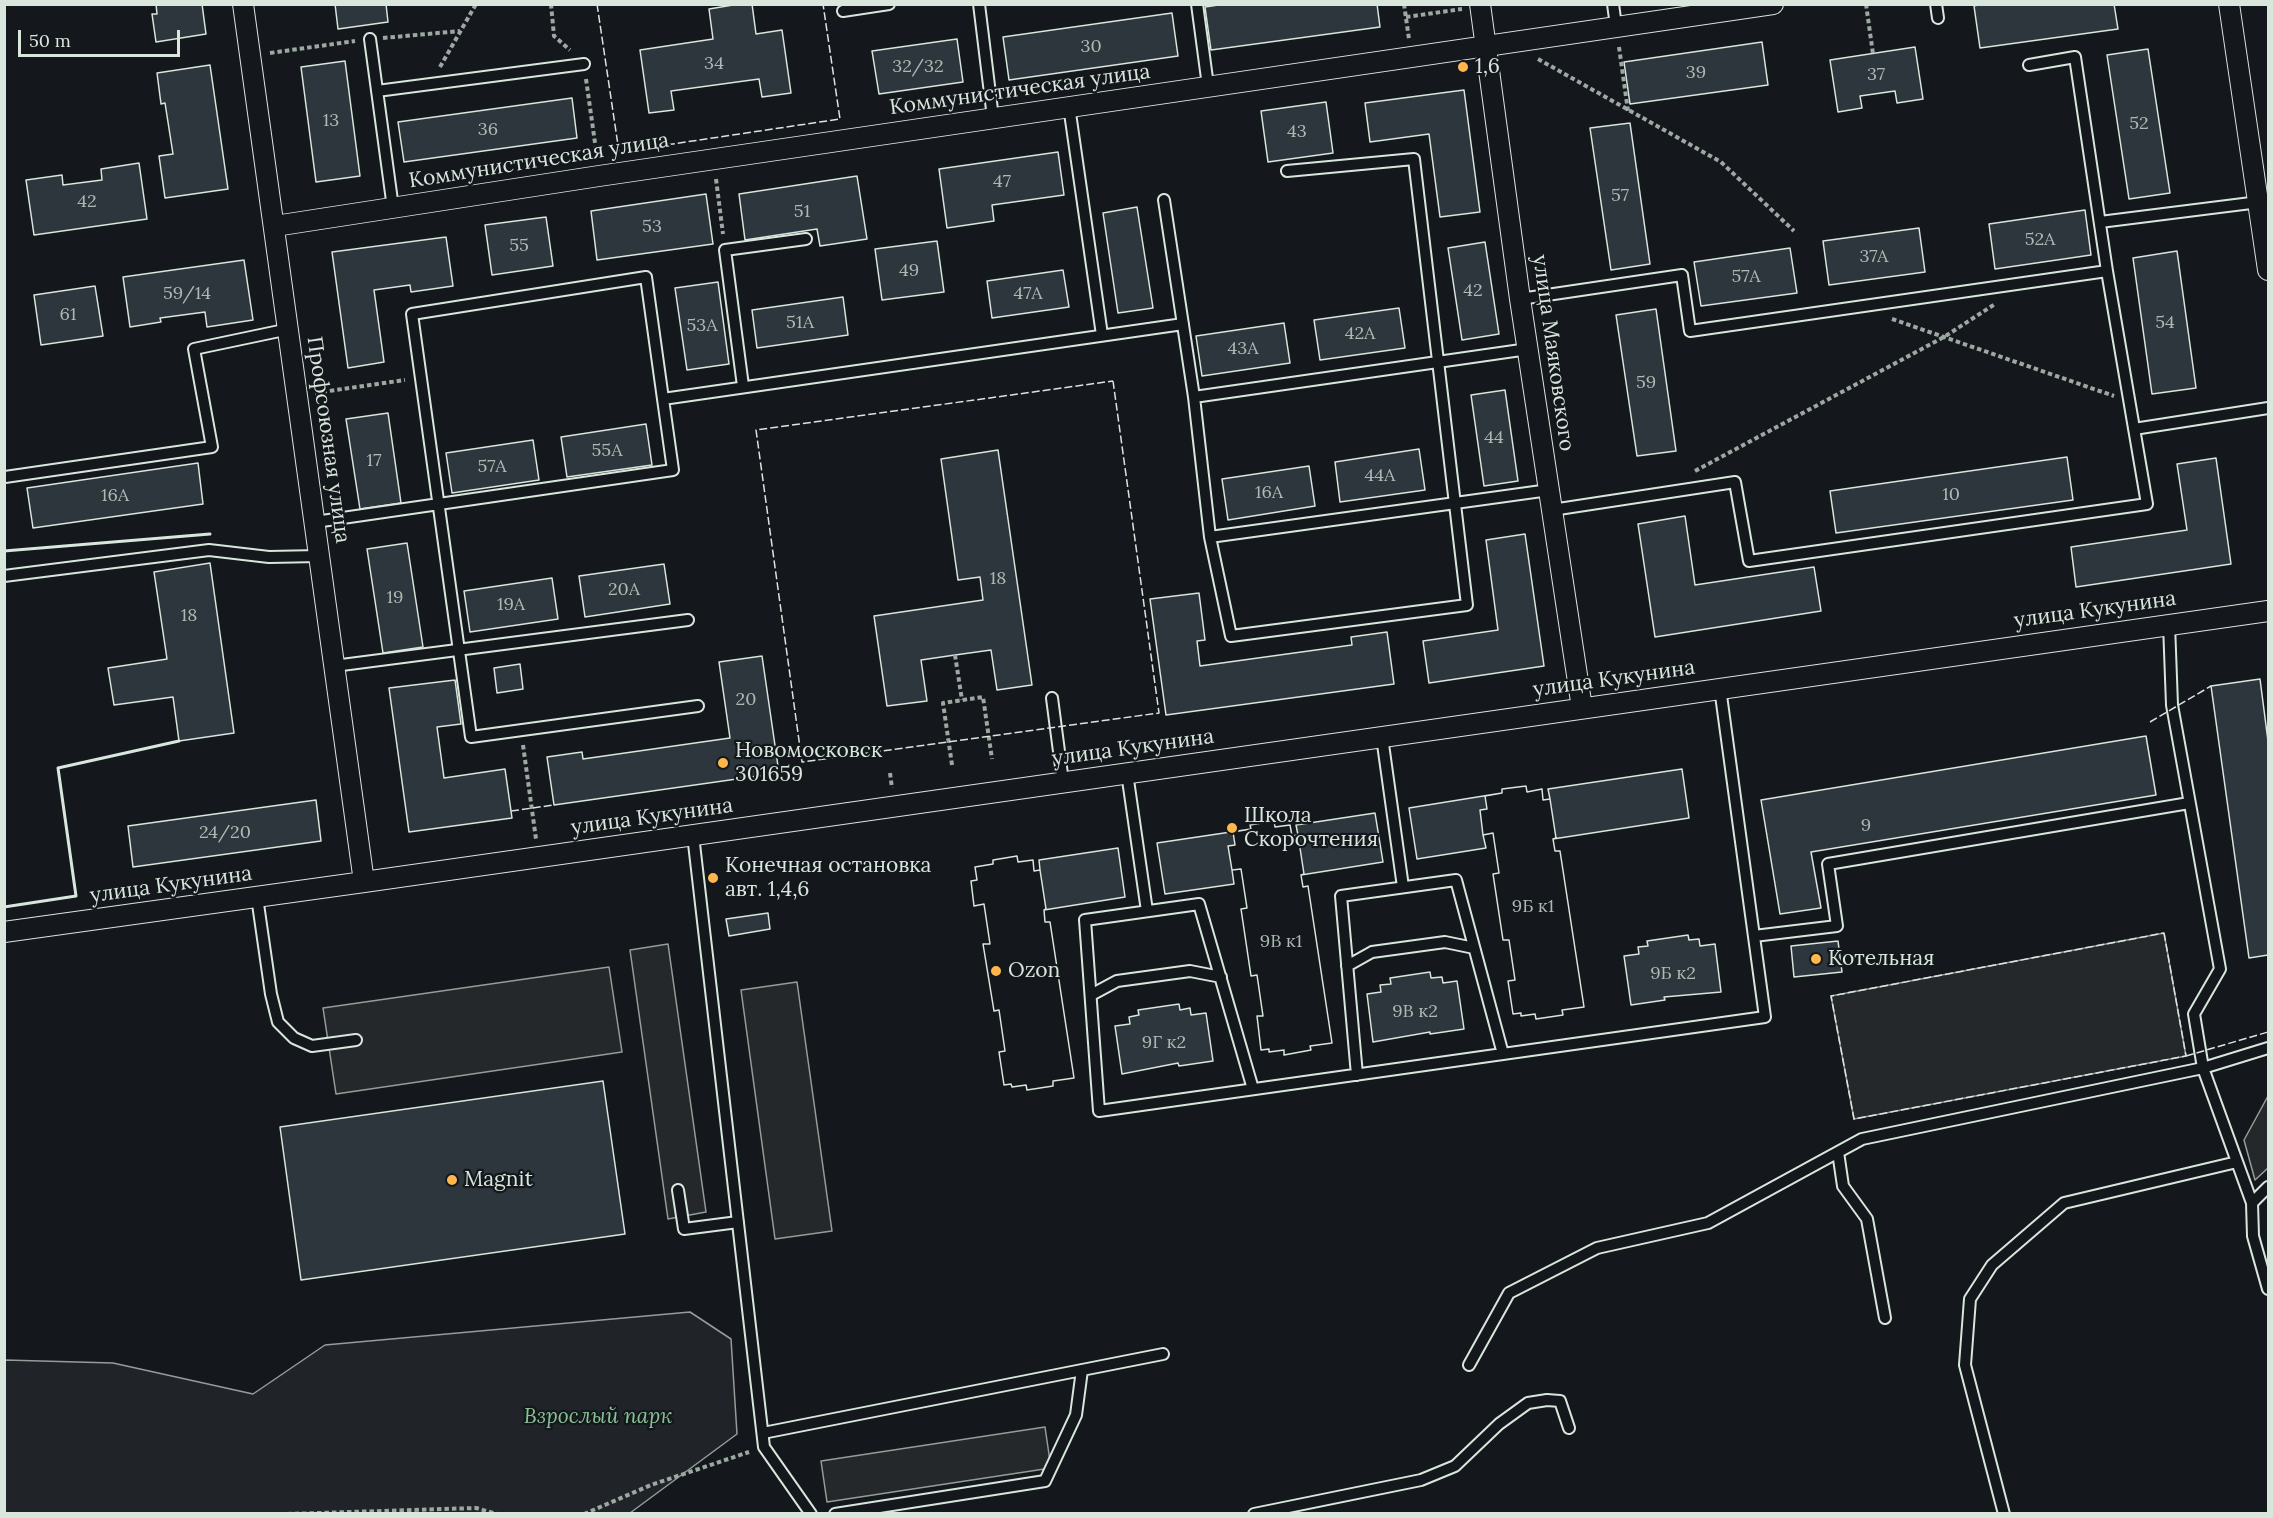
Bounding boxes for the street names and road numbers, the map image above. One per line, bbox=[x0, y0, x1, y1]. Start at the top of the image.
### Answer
street label: Коммунистическая улица bbox=[888, 59, 1152, 121]
street label: Коммунистическая улица bbox=[407, 128, 671, 194]
street label: улица Маяковского bbox=[1527, 253, 1579, 453]
street label: Профсоюзная улица bbox=[301, 335, 355, 545]
street label: улица Кукунина bbox=[2012, 586, 2178, 634]
street label: улица Кукунина bbox=[1531, 655, 1697, 703]
street label: улица Кукунина bbox=[1050, 724, 1216, 772]
street label: улица Кукунина bbox=[569, 793, 735, 841]
street label: улица Кукунина bbox=[88, 861, 254, 909]

